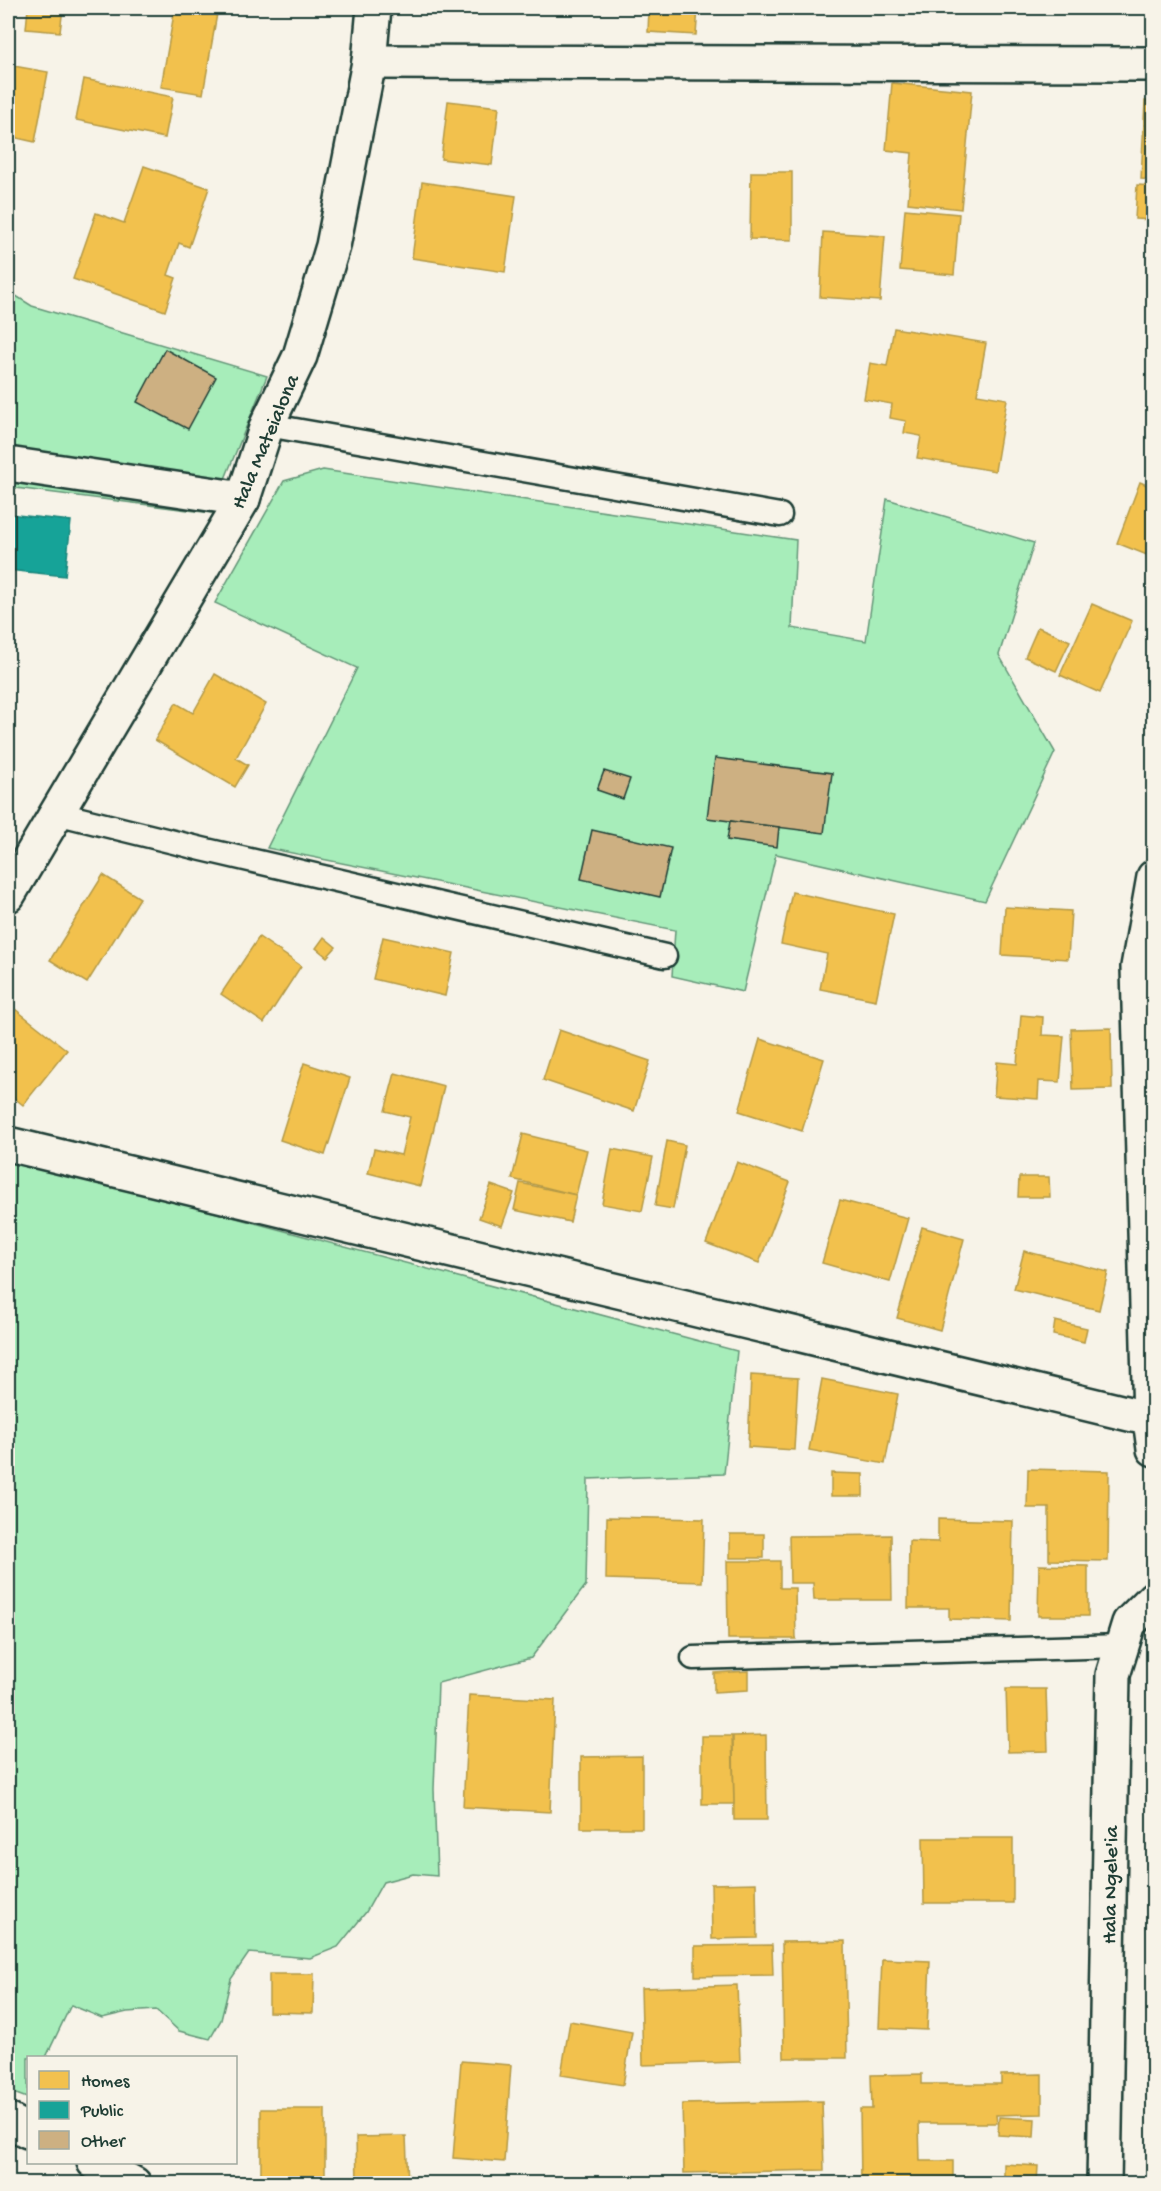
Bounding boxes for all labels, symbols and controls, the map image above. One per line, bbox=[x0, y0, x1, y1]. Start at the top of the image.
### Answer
street label: Hala Mateialona bbox=[228, 370, 307, 513]
street label: Hala Ngele'ia bbox=[1099, 1824, 1126, 1944]
legend bbox=[27, 2056, 237, 2164]
text: Homes bbox=[81, 2072, 131, 2093]
text: Public bbox=[80, 2102, 124, 2123]
text: Other bbox=[81, 2132, 126, 2153]

